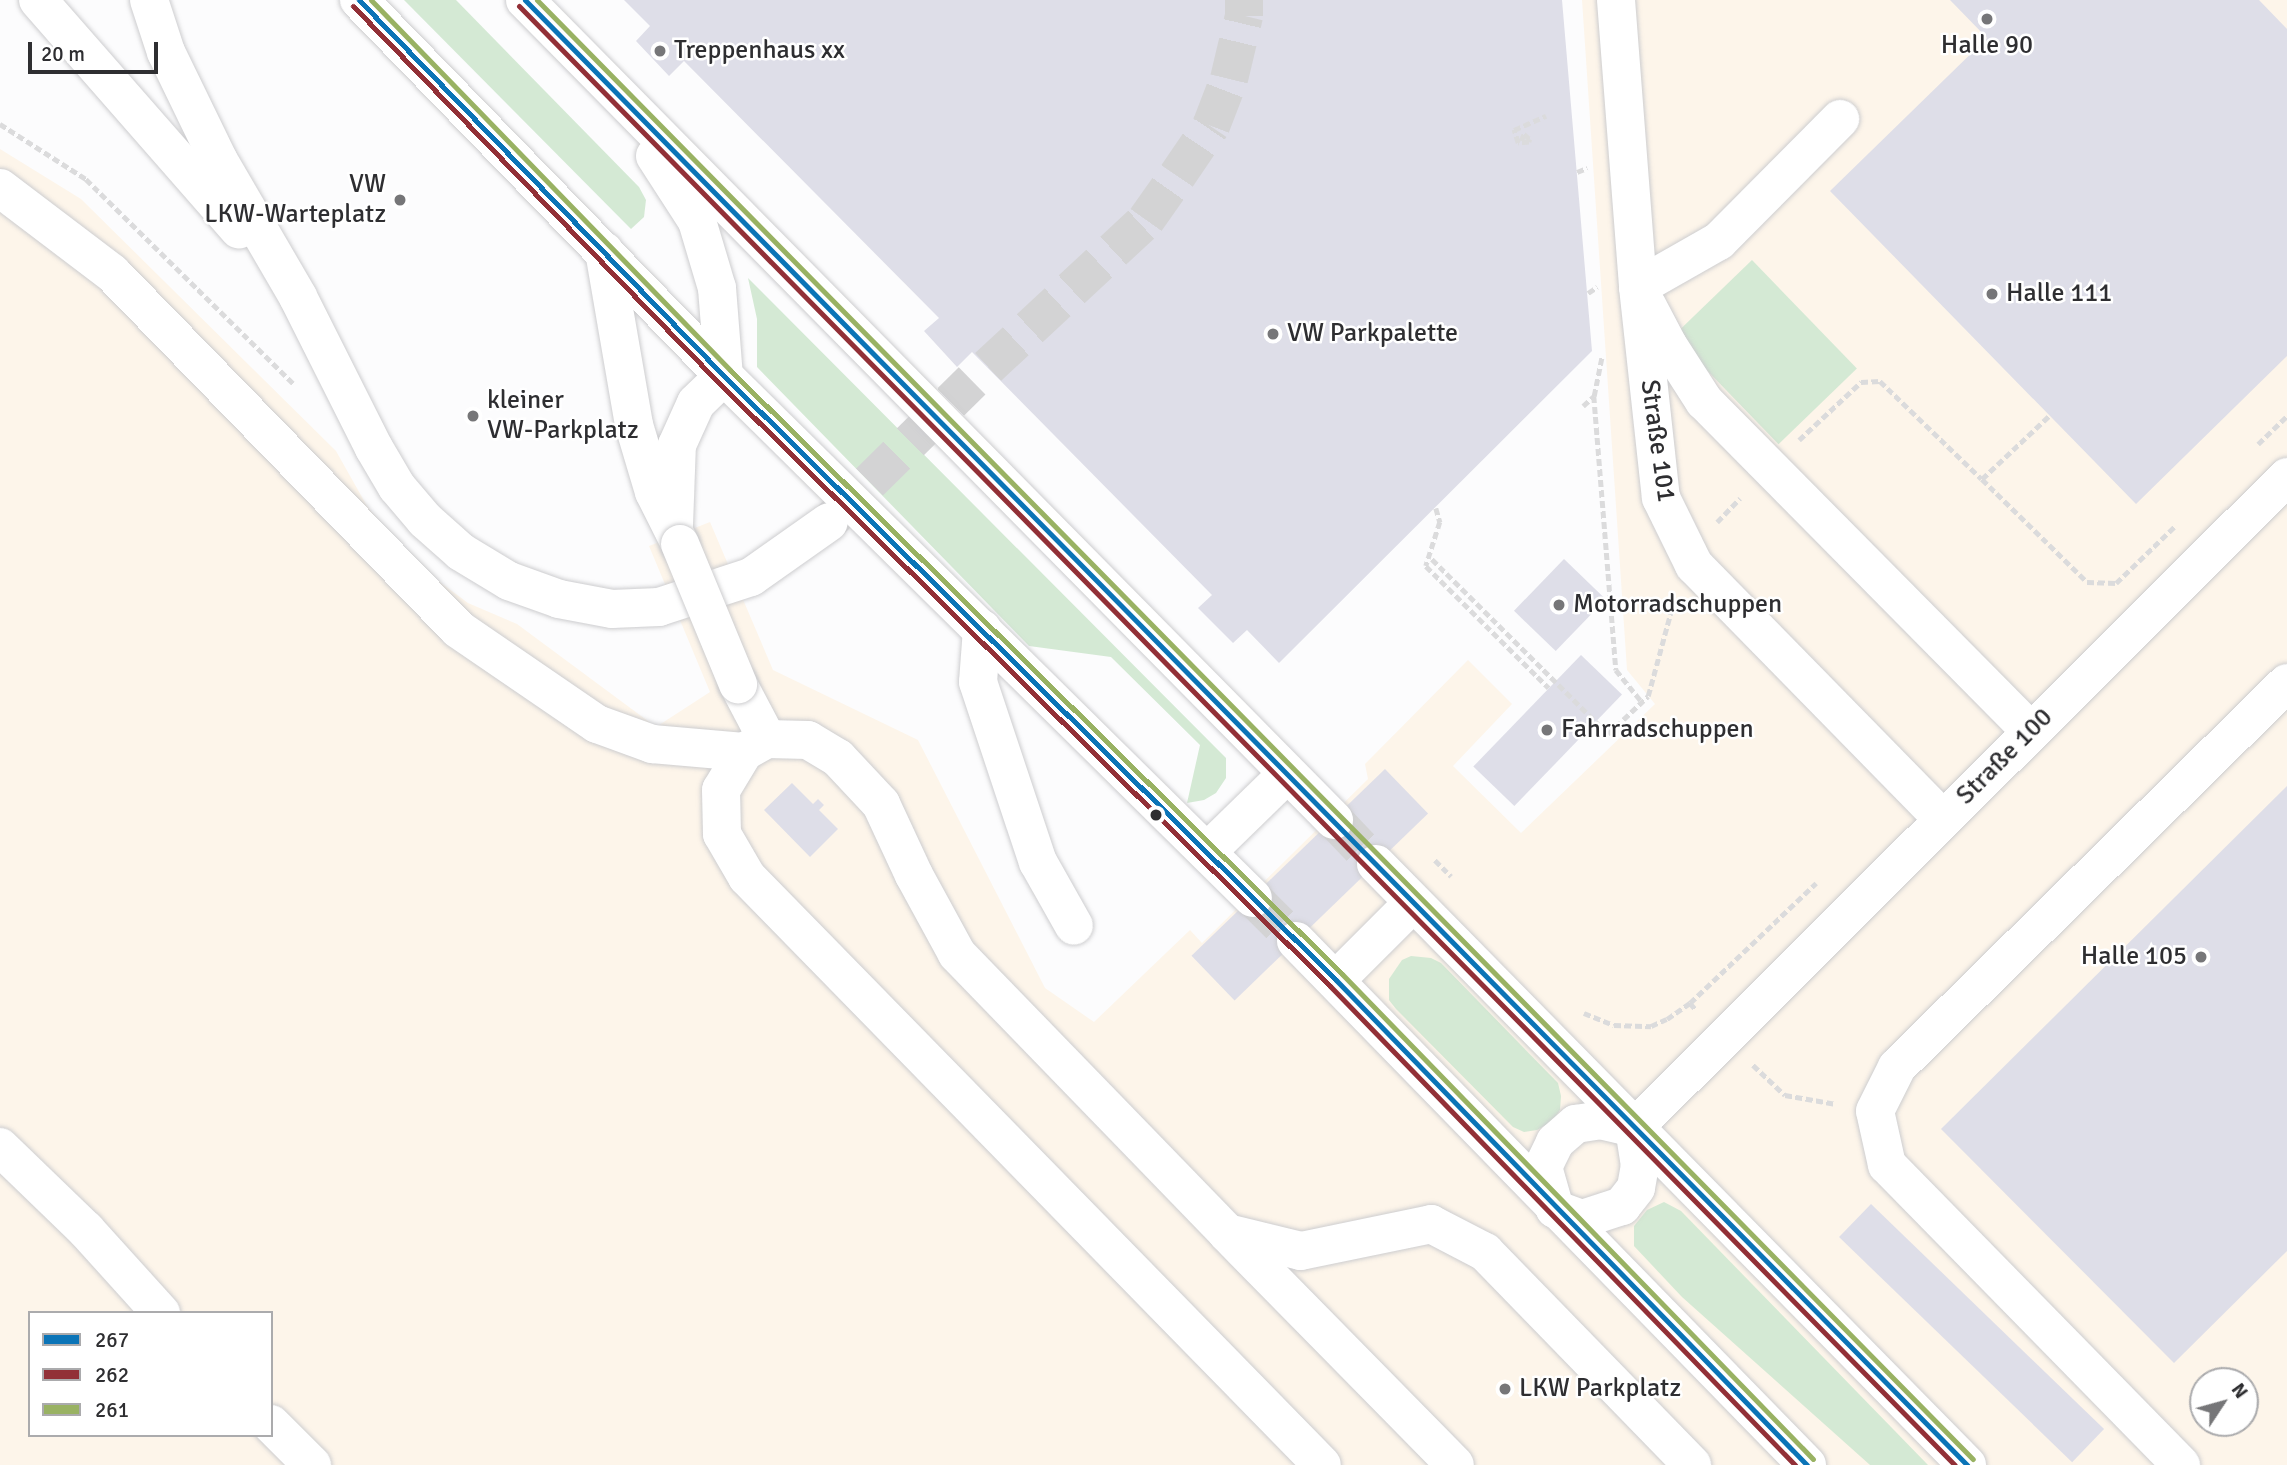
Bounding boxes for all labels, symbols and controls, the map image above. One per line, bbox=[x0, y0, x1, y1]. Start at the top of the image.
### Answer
marker: Halle 90 bbox=[1979, 11, 1995, 27]
scale bar bbox=[32, 28, 161, 72]
place label: Halle 90 bbox=[1941, 30, 2033, 62]
place label: Treppenhaus xx bbox=[674, 35, 845, 67]
text: 20 m bbox=[41, 41, 85, 67]
marker: Treppenhaus xx bbox=[652, 43, 668, 59]
place label: VW LKW-Warteplatz bbox=[204, 169, 386, 230]
marker: VW LKW-Warteplatz bbox=[392, 192, 408, 208]
place label: Halle 111 bbox=[2006, 278, 2112, 310]
marker: Halle 111 bbox=[1984, 286, 2000, 302]
place label: VW Parkpalette bbox=[1287, 318, 1458, 350]
marker: VW Parkpalette bbox=[1265, 326, 1281, 342]
street label: Straße 101 bbox=[1633, 378, 1681, 504]
place label: kleiner VW-Parkplatz bbox=[487, 385, 639, 446]
marker: kleiner VW-Parkplatz bbox=[465, 408, 481, 424]
place label: Motorradschuppen bbox=[1573, 589, 1782, 621]
marker: Motorradschuppen bbox=[1551, 597, 1567, 613]
street label: Straße 100 bbox=[1950, 702, 2060, 812]
place label: Fahrradschuppen bbox=[1561, 714, 1754, 746]
marker: Fahrradschuppen bbox=[1539, 722, 1555, 738]
unlabelled marker bbox=[1149, 808, 1163, 822]
place label: Halle 105 bbox=[2081, 941, 2187, 973]
marker: Halle 105 bbox=[2193, 949, 2209, 965]
legend bbox=[28, 1311, 273, 1437]
text: 267 bbox=[95, 1327, 129, 1353]
text: 262 bbox=[95, 1362, 129, 1388]
north arrow bbox=[2189, 1367, 2259, 1437]
place label: LKW Parkplatz bbox=[1519, 1373, 1681, 1405]
text: N bbox=[2226, 1378, 2253, 1403]
marker: LKW Parkplatz bbox=[1497, 1381, 1513, 1397]
text: 261 bbox=[95, 1397, 129, 1423]

